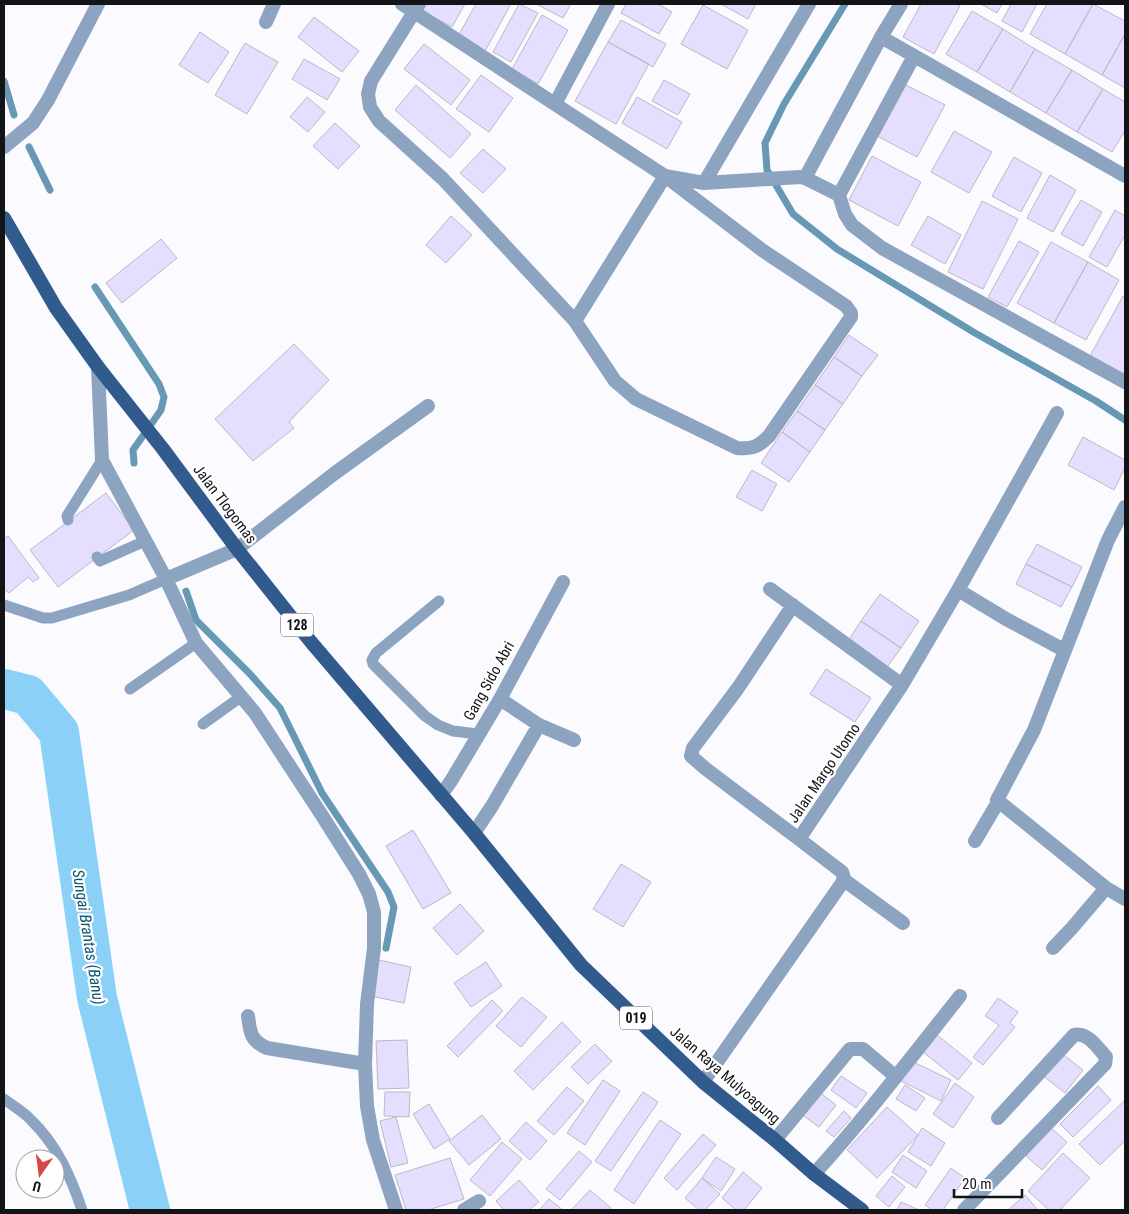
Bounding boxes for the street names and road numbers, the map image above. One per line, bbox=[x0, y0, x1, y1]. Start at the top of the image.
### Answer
street label: Jalan Tlogomas bbox=[189, 461, 261, 547]
road number: 128 bbox=[281, 614, 313, 636]
street label: Gang Sido Abri bbox=[460, 638, 518, 724]
street label: Jalan Margo Utomo bbox=[784, 720, 864, 826]
road number: 019 bbox=[620, 1006, 652, 1030]
street label: Jalan Raya Mulyoagung bbox=[666, 1022, 784, 1128]

